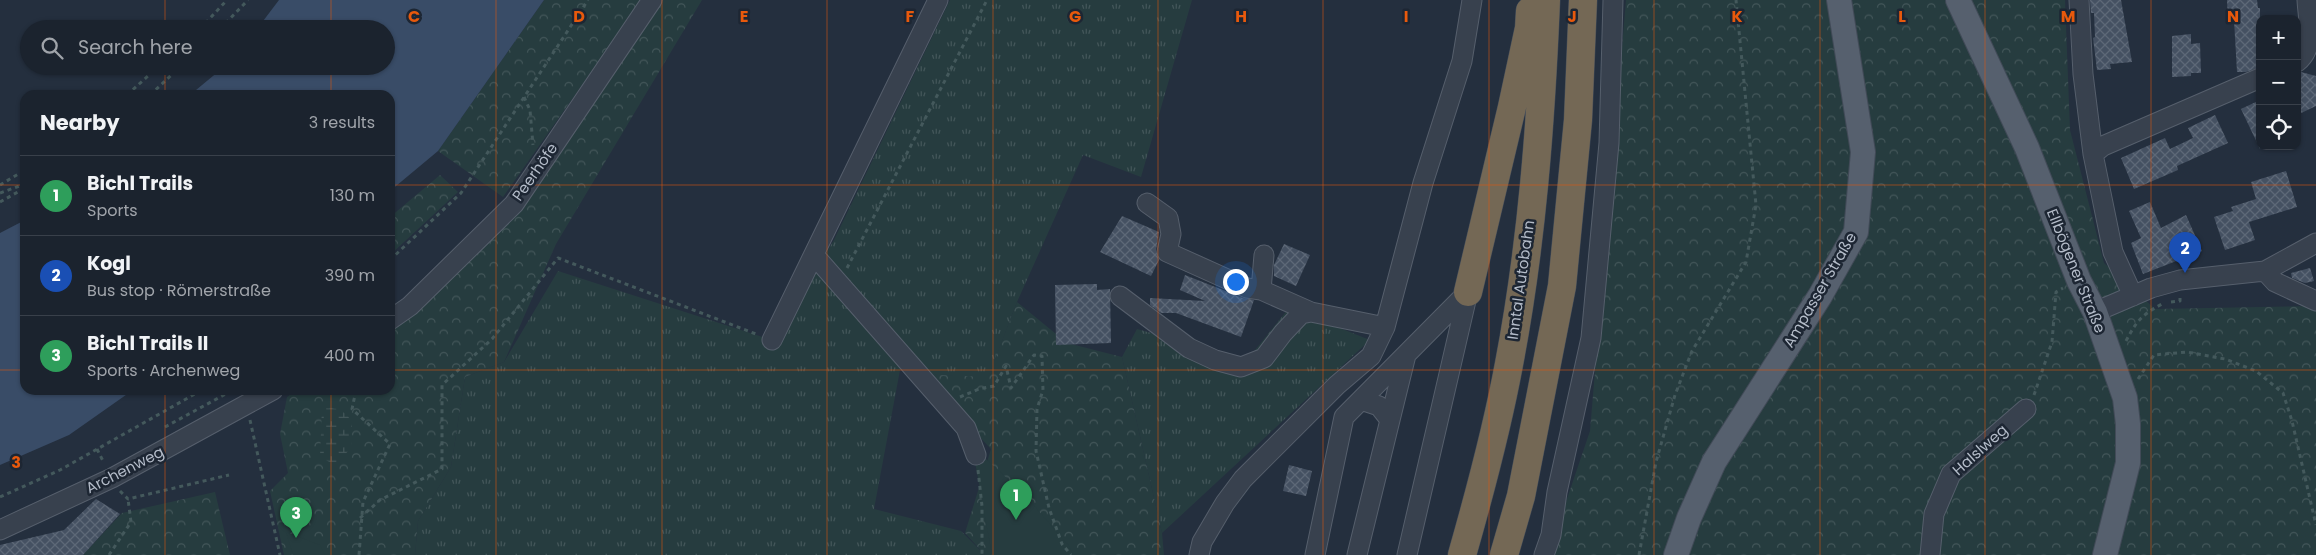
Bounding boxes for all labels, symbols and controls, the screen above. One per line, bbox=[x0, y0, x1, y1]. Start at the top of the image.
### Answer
text: C bbox=[408, 5, 420, 28]
text: D bbox=[573, 5, 585, 28]
text: E bbox=[740, 5, 748, 28]
text: F bbox=[906, 5, 915, 28]
text: G bbox=[1069, 5, 1081, 28]
text: H bbox=[1235, 5, 1247, 28]
text: I bbox=[1404, 5, 1408, 28]
text: J bbox=[1567, 5, 1577, 28]
text: K bbox=[1731, 5, 1743, 28]
text: L bbox=[1898, 5, 1906, 28]
text: M bbox=[2061, 5, 2075, 28]
text: N bbox=[2227, 5, 2239, 28]
map controls bbox=[2256, 15, 2301, 150]
button: + bbox=[2256, 15, 2301, 60]
search box bbox=[20, 20, 395, 75]
icon: search bbox=[38, 34, 66, 62]
text: Search here bbox=[78, 34, 192, 61]
button: − bbox=[2256, 60, 2301, 105]
button: locate bbox=[2256, 105, 2301, 150]
text: Nearby bbox=[40, 108, 120, 137]
text: 3 results bbox=[309, 111, 375, 134]
street label: Peerhöfe bbox=[507, 139, 562, 205]
text: Bichl Trails bbox=[87, 170, 193, 197]
text: 1 bbox=[53, 184, 59, 207]
text: 130 m bbox=[330, 184, 375, 207]
text: Sports bbox=[87, 199, 138, 222]
street label: Ellbögener Straße bbox=[2042, 206, 2111, 336]
street label: Inntal Autobahn bbox=[1502, 219, 1539, 341]
street label: Ampasser Straße bbox=[1778, 228, 1861, 351]
pin: 2 bbox=[2169, 232, 2201, 273]
text: Kogl bbox=[87, 250, 131, 277]
text: 2 bbox=[51, 264, 61, 287]
text: 390 m bbox=[325, 264, 375, 287]
your location bbox=[1223, 269, 1249, 295]
text: Bus stop · Römerstraße bbox=[87, 279, 271, 302]
text: Bichl Trails II bbox=[87, 330, 208, 357]
text: 3 bbox=[51, 344, 61, 367]
text: 400 m bbox=[324, 344, 375, 367]
text: Sports · Archenweg bbox=[87, 359, 240, 382]
street label: Halslweg bbox=[1948, 419, 2012, 480]
street label: Archenweg bbox=[82, 441, 167, 498]
text: 3 bbox=[11, 451, 21, 474]
pin: 1 bbox=[1000, 479, 1032, 520]
pin: 3 bbox=[280, 497, 312, 538]

